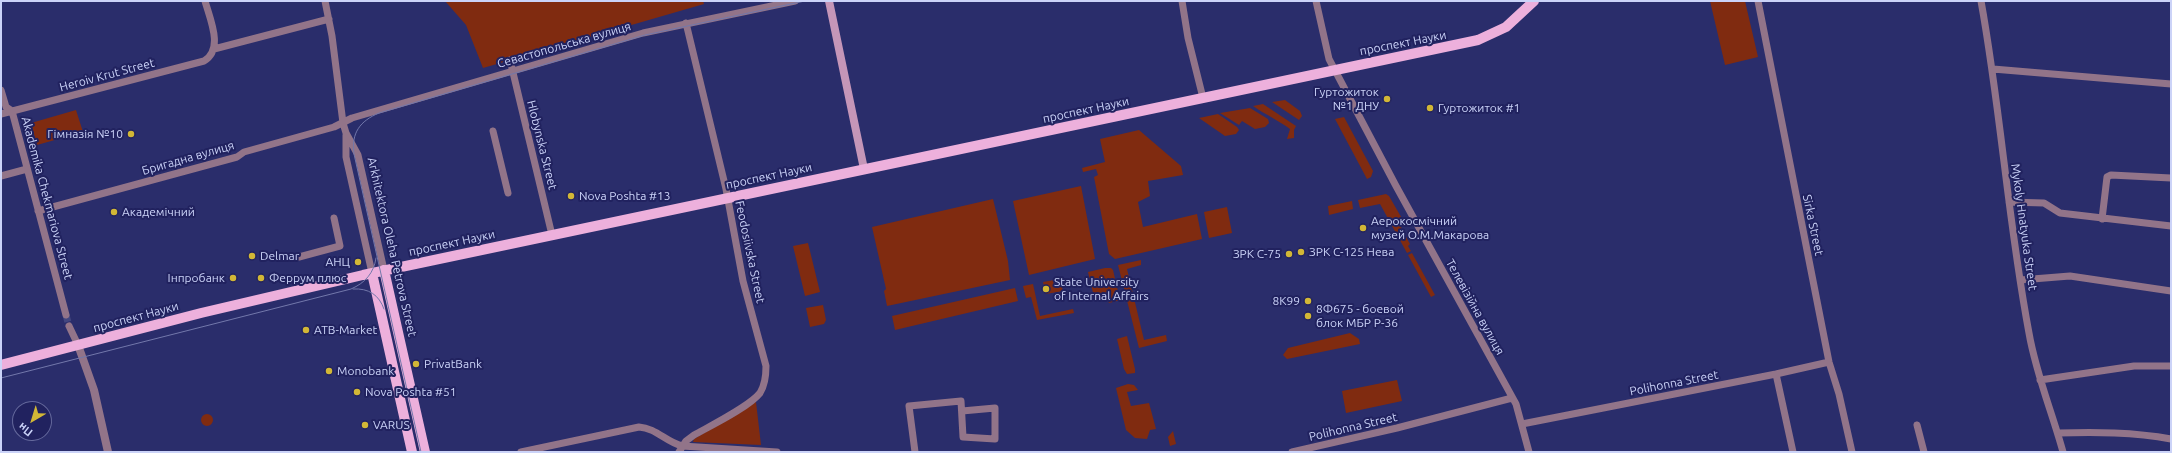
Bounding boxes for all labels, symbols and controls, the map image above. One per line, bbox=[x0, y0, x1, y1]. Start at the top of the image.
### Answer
street label: Севастопольська вулиця bbox=[495, 19, 633, 71]
street label: проспект Науки bbox=[1358, 28, 1448, 58]
street label: Heroiv Krut Street bbox=[58, 55, 156, 95]
place label: Гуртожиток №1 ДНУ bbox=[1314, 85, 1379, 113]
street label: проспект Науки bbox=[1042, 94, 1130, 126]
marker: Гуртожиток №1 ДНУ bbox=[1382, 94, 1392, 104]
street label: Hlobynska Street bbox=[524, 99, 560, 191]
place label: Гуртожиток #1 bbox=[1438, 101, 1520, 115]
marker: Гуртожиток #1 bbox=[1425, 103, 1435, 113]
street label: Akademika Chekmariova Street bbox=[18, 115, 76, 281]
place label: Гімназія №10 bbox=[47, 127, 123, 141]
marker: Гімназія №10 bbox=[126, 129, 136, 139]
street label: Бригадна вулиця bbox=[140, 138, 236, 178]
street label: Arkhitektora Oleha Petrova Street bbox=[364, 156, 420, 338]
street label: проспект Науки bbox=[725, 160, 813, 192]
street label: Mykoly Hnatyuka Street bbox=[2008, 163, 2040, 291]
place label: Nova Poshta #13 bbox=[579, 189, 670, 203]
marker: Nova Poshta #13 bbox=[566, 191, 576, 201]
street label: Sirka Street bbox=[1799, 193, 1827, 257]
street label: Feodosiivska Street bbox=[732, 199, 768, 305]
place label: Академічний bbox=[122, 205, 195, 219]
marker: Академічний bbox=[109, 207, 119, 217]
place label: Аерокосмічний музей О.М.Макарова bbox=[1371, 214, 1489, 242]
marker: Аерокосмічний музей О.М.Макарова bbox=[1358, 223, 1368, 233]
street label: проспект Науки bbox=[408, 227, 496, 259]
place label: ЗРК С-125 Нева bbox=[1309, 245, 1394, 259]
place label: ЗРК С-75 bbox=[1233, 247, 1281, 261]
marker: ЗРК С-125 Нева bbox=[1296, 247, 1306, 257]
place label: Delmar bbox=[260, 249, 299, 263]
marker: ЗРК С-75 bbox=[1284, 249, 1294, 259]
marker: Delmar bbox=[247, 251, 257, 261]
place label: АНЦ bbox=[325, 255, 350, 269]
marker: АНЦ bbox=[353, 257, 363, 267]
street label: Телевізійна вулиця bbox=[1443, 257, 1507, 357]
place label: Інпробанк bbox=[168, 271, 225, 285]
place label: Феррум плюс bbox=[269, 271, 346, 285]
marker: Інпробанк bbox=[228, 273, 238, 283]
marker: Феррум плюс bbox=[256, 273, 266, 283]
place label: State University of Internal Affairs bbox=[1054, 275, 1149, 303]
marker: State University of Internal Affairs bbox=[1041, 284, 1051, 294]
place label: 8К99 bbox=[1272, 294, 1300, 308]
marker: 8К99 bbox=[1303, 296, 1313, 306]
street label: проспект Науки bbox=[92, 299, 180, 335]
place label: 8Ф675 - боевой блок МБР Р-36 bbox=[1316, 302, 1404, 330]
marker: 8Ф675 - боевой блок МБР Р-36 bbox=[1303, 311, 1313, 321]
place label: ATB-Market bbox=[314, 323, 377, 337]
marker: ATB-Market bbox=[301, 325, 311, 335]
place label: PrivatBank bbox=[424, 357, 482, 371]
marker: PrivatBank bbox=[411, 359, 421, 369]
place label: Monobank bbox=[337, 364, 394, 378]
marker: Monobank bbox=[324, 366, 334, 376]
street label: Polihonna Street bbox=[1628, 367, 1720, 399]
place label: Nova Poshta #51 bbox=[365, 385, 456, 399]
marker: Nova Poshta #51 bbox=[352, 387, 362, 397]
north arrow bbox=[12, 401, 52, 441]
street label: Polihonna Street bbox=[1307, 410, 1399, 444]
place label: VARUS bbox=[373, 418, 410, 432]
marker: VARUS bbox=[360, 420, 370, 430]
text: Пн bbox=[16, 421, 35, 439]

